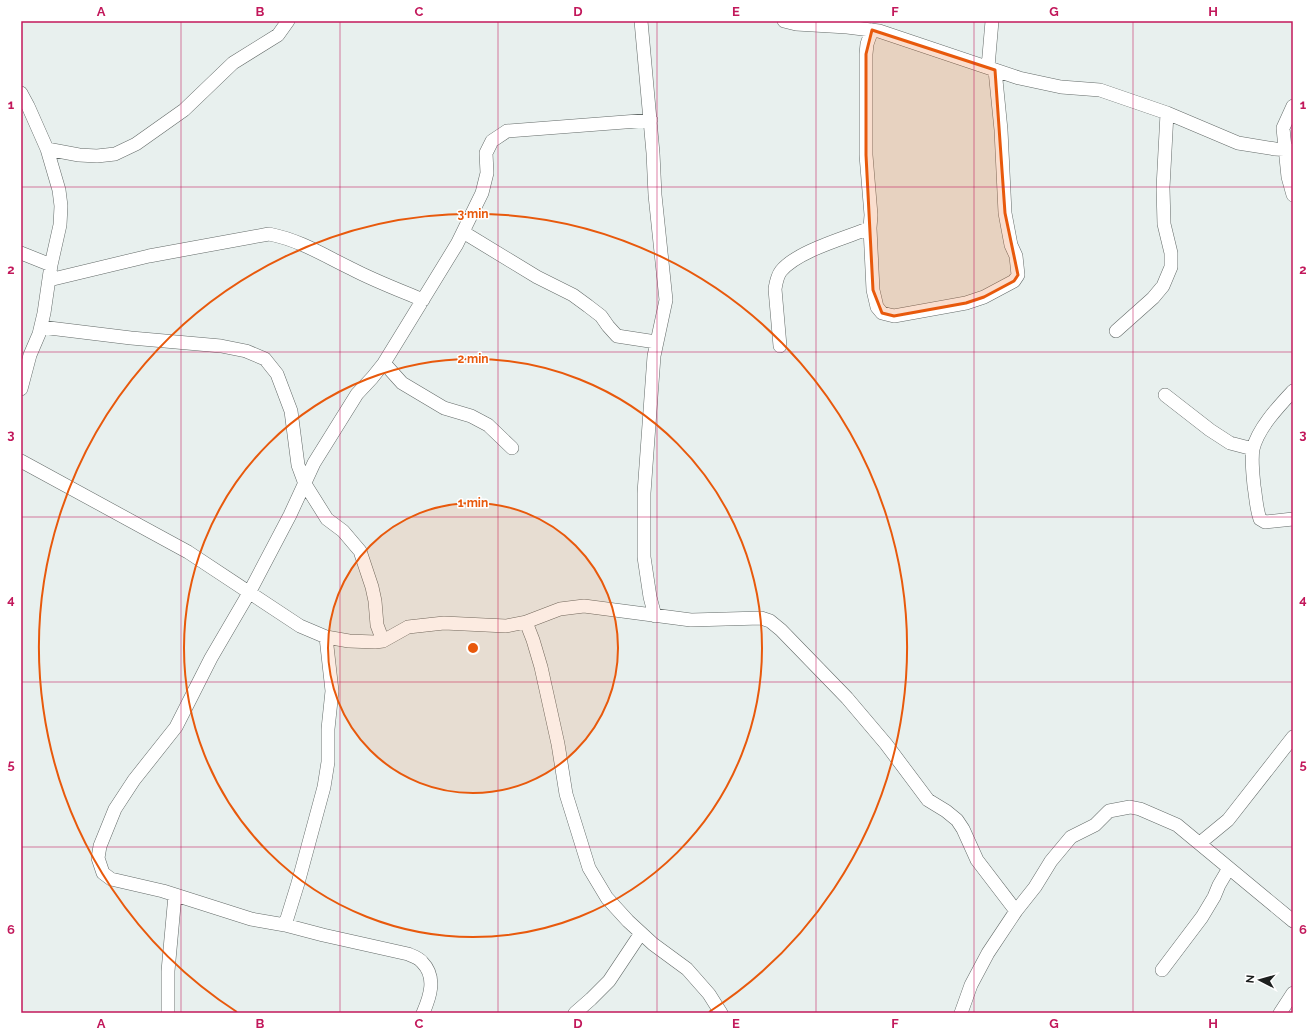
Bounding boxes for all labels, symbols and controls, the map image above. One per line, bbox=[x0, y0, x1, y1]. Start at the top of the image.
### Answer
text: A bbox=[97, 4, 106, 19]
text: B bbox=[256, 4, 265, 19]
text: C bbox=[415, 4, 424, 19]
text: D bbox=[573, 4, 583, 19]
text: E bbox=[732, 4, 740, 19]
text: F bbox=[891, 4, 899, 19]
text: G bbox=[1049, 4, 1059, 19]
text: H bbox=[1208, 4, 1218, 19]
text: 1 bbox=[8, 97, 15, 112]
text: 1 bbox=[1300, 97, 1307, 112]
text: 3 min bbox=[457, 207, 489, 221]
text: 2 bbox=[7, 262, 15, 277]
text: 2 bbox=[1299, 262, 1307, 277]
text: 2 min bbox=[457, 352, 489, 366]
text: 3 bbox=[7, 427, 15, 442]
text: 3 bbox=[1299, 427, 1307, 442]
text: 1 min bbox=[458, 496, 488, 510]
text: 4 bbox=[7, 592, 15, 607]
text: 4 bbox=[1299, 592, 1307, 607]
centre of rings bbox=[466, 641, 480, 655]
text: 5 bbox=[7, 757, 15, 772]
text: 5 bbox=[1299, 757, 1307, 772]
text: 6 bbox=[7, 922, 15, 937]
text: 6 bbox=[1299, 922, 1307, 937]
north arrow bbox=[1240, 960, 1280, 1000]
text: N bbox=[1244, 974, 1257, 984]
text: A bbox=[97, 1016, 106, 1031]
text: B bbox=[256, 1016, 265, 1031]
text: C bbox=[415, 1016, 424, 1031]
text: D bbox=[573, 1016, 583, 1031]
text: E bbox=[732, 1016, 740, 1031]
text: F bbox=[891, 1016, 899, 1031]
text: G bbox=[1049, 1016, 1059, 1031]
text: H bbox=[1208, 1016, 1218, 1031]

